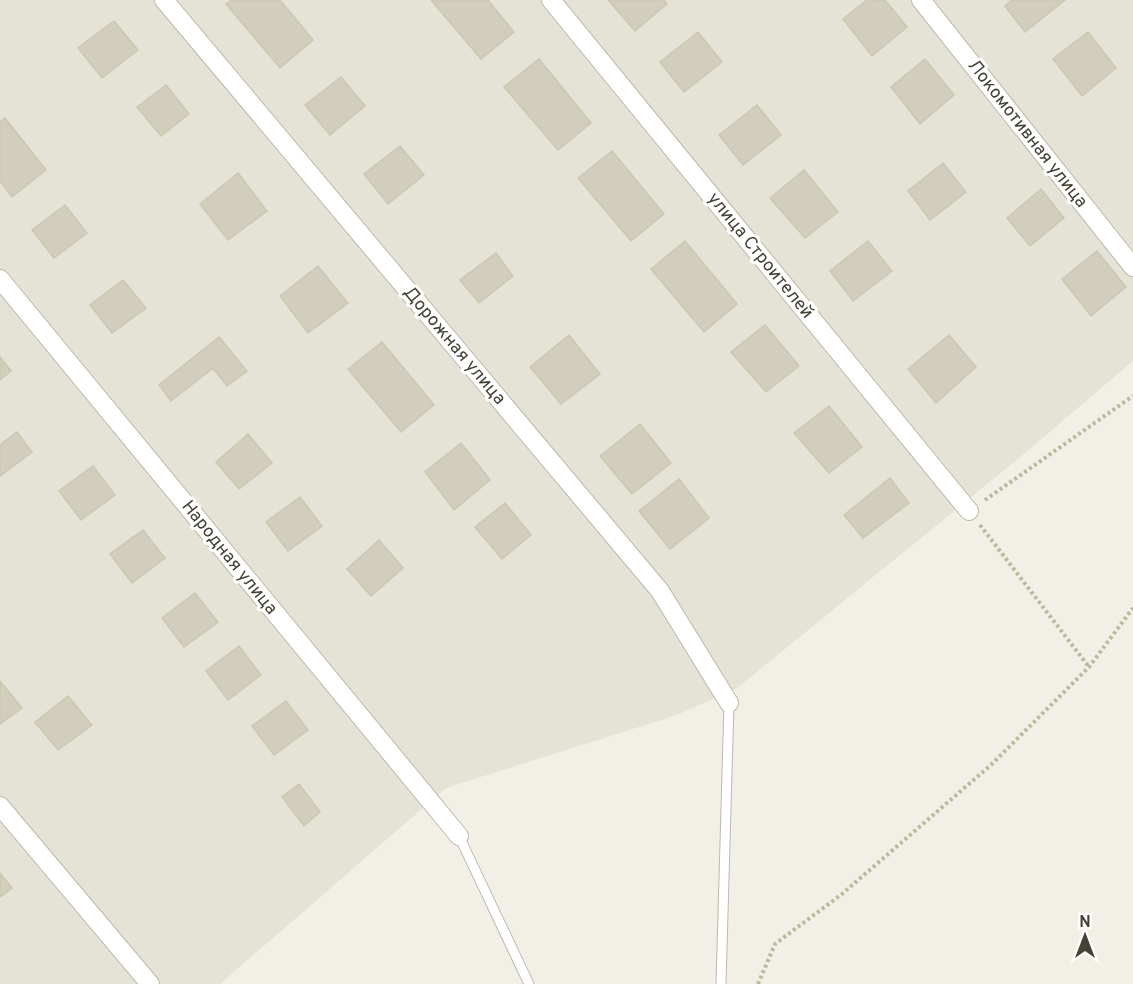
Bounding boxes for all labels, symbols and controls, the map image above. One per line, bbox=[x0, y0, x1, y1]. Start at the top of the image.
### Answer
street label: Локомотивная улица bbox=[962, 55, 1092, 213]
street label: улица Строителей bbox=[702, 188, 818, 324]
street label: Дорожная улица bbox=[398, 282, 510, 410]
street label: Народная улица bbox=[176, 496, 282, 620]
north arrow bbox=[1055, 906, 1115, 966]
text: N bbox=[1079, 913, 1091, 933]

